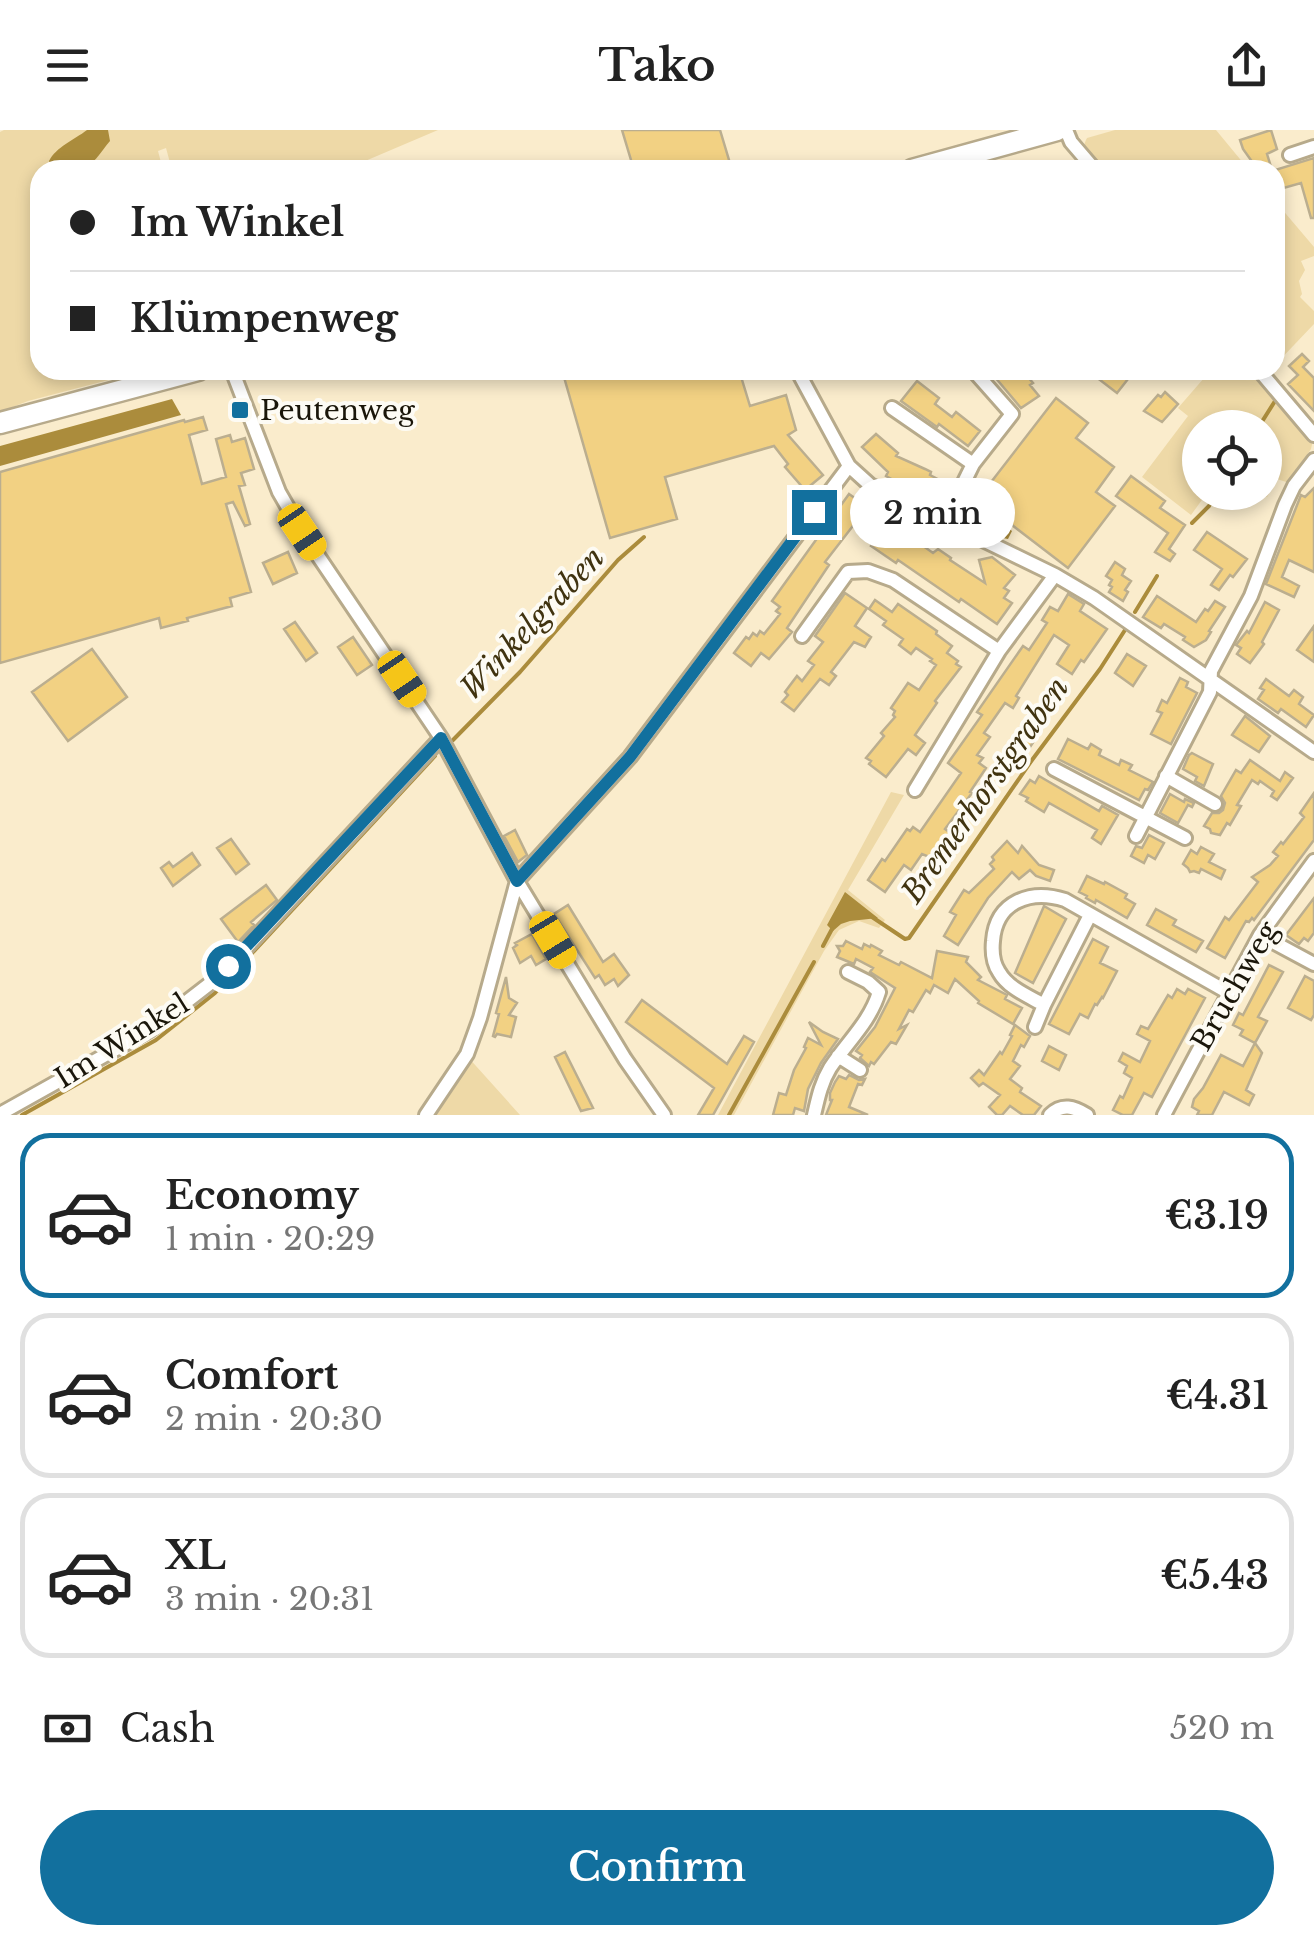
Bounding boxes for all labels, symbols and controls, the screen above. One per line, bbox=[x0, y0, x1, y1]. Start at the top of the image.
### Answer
text: Tako bbox=[598, 37, 716, 93]
icon: menu bbox=[40, 38, 95, 93]
icon: share bbox=[1219, 38, 1274, 93]
text: Im Winkel bbox=[130, 199, 344, 246]
text: Klümpenweg bbox=[130, 295, 398, 342]
place label: Peutenweg bbox=[260, 393, 416, 428]
marker: Peutenweg bbox=[229, 399, 251, 421]
map controls bbox=[1182, 410, 1282, 510]
button: locate bbox=[1182, 410, 1282, 510]
callout: 2 min bbox=[849, 477, 1014, 547]
route end bbox=[792, 490, 837, 535]
text: 2 min bbox=[883, 493, 982, 533]
car bbox=[273, 499, 331, 565]
water label: Winkelgraben bbox=[452, 539, 612, 707]
car bbox=[373, 646, 431, 712]
water label: Bremerhorstgraben bbox=[893, 670, 1077, 911]
car bbox=[525, 907, 581, 973]
street label: Bruchweg bbox=[1184, 914, 1287, 1057]
route start bbox=[206, 944, 251, 989]
street label: Im Winkel bbox=[48, 986, 196, 1096]
icon: car bbox=[45, 1171, 135, 1261]
text: Economy bbox=[165, 1172, 359, 1219]
text: €3.19 bbox=[1165, 1192, 1269, 1239]
text: 1 min · 20:29 bbox=[165, 1219, 375, 1259]
icon: car bbox=[45, 1351, 135, 1441]
text: Comfort bbox=[165, 1352, 338, 1399]
text: €4.31 bbox=[1166, 1372, 1269, 1419]
text: 2 min · 20:30 bbox=[165, 1399, 383, 1439]
icon: car bbox=[45, 1531, 135, 1621]
text: XL bbox=[165, 1532, 226, 1579]
text: €5.43 bbox=[1160, 1552, 1269, 1599]
text: 3 min · 20:31 bbox=[165, 1579, 374, 1619]
icon: cash bbox=[40, 1701, 95, 1756]
text: Cash bbox=[120, 1705, 215, 1752]
text: 520 m bbox=[1170, 1708, 1274, 1748]
button: Confirm bbox=[40, 1810, 1274, 1925]

